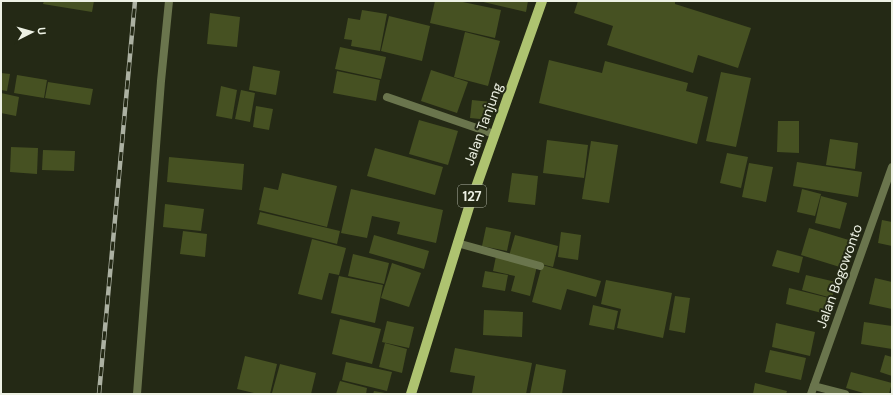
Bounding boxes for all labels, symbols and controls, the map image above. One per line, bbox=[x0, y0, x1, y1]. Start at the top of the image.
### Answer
north arrow bbox=[12, 12, 52, 52]
text: U bbox=[35, 26, 49, 35]
street label: Jalan Tanjung bbox=[460, 80, 506, 168]
road number: 127 bbox=[458, 185, 486, 207]
street label: Jalan Bogowonto bbox=[812, 221, 866, 331]

